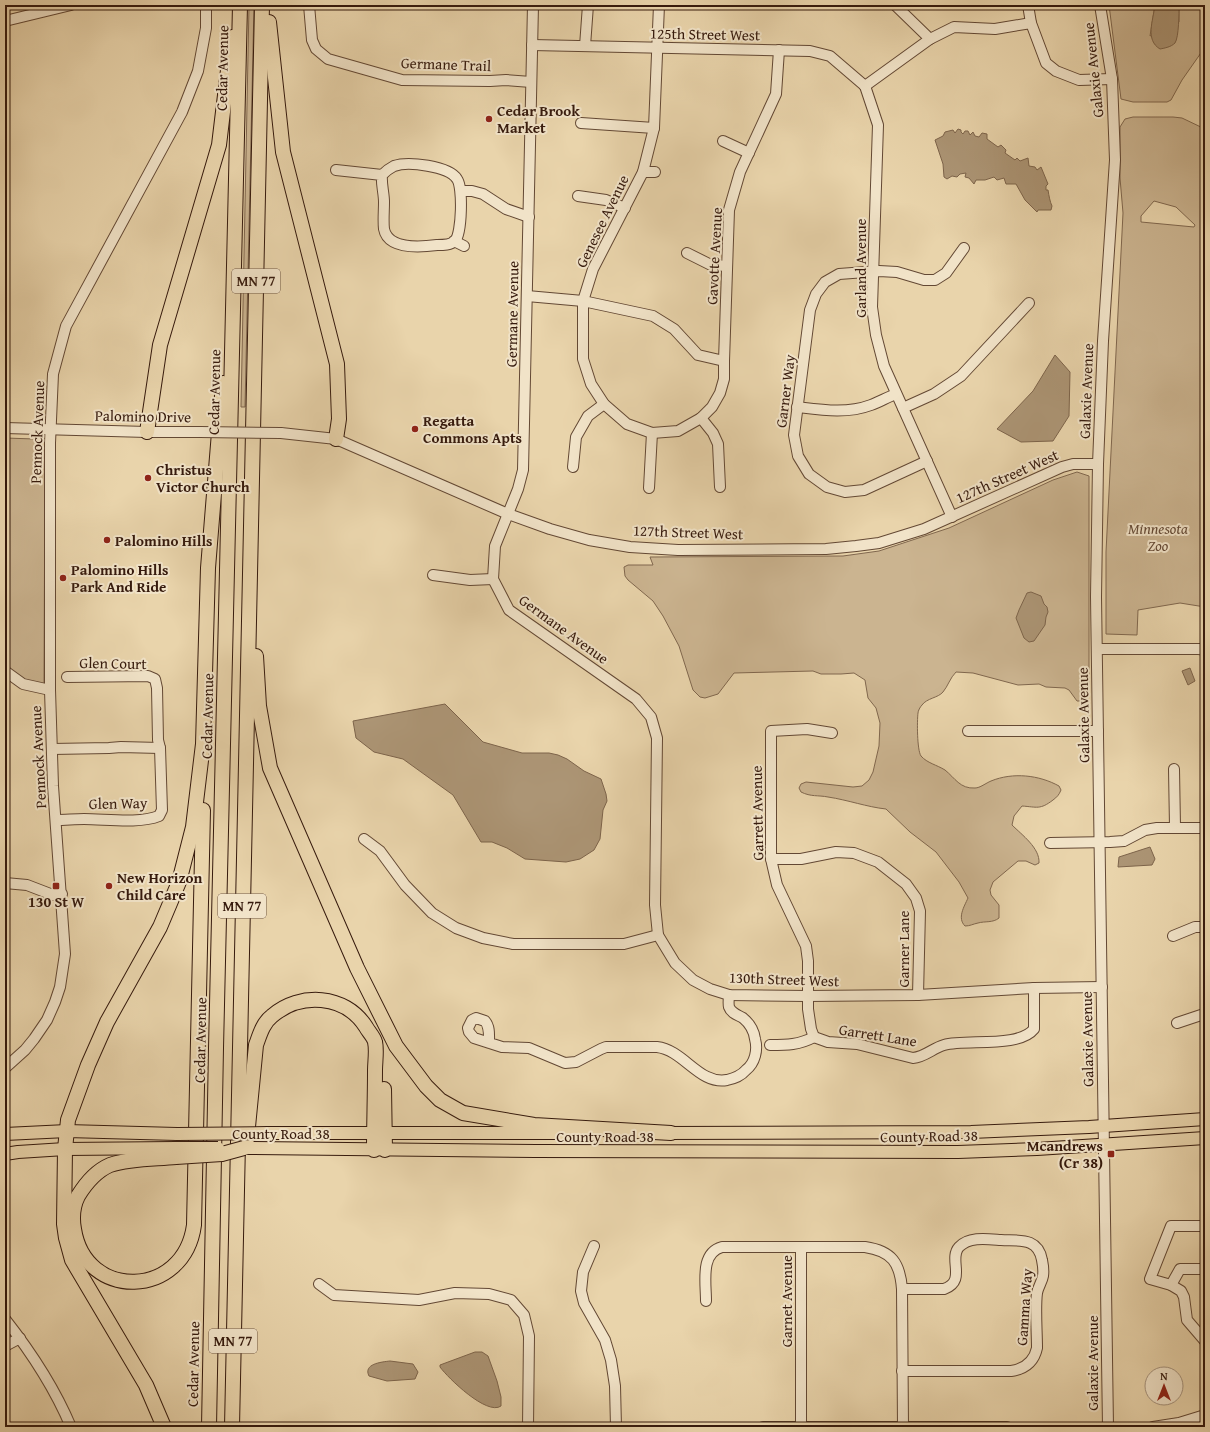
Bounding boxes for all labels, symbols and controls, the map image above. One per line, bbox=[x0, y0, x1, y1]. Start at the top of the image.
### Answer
street label: Galaxie Avenue bbox=[1078, 21, 1108, 119]
street label: 125th Street West bbox=[650, 23, 761, 45]
street label: Cedar Avenue bbox=[211, 25, 233, 111]
street label: Germane Trail bbox=[401, 52, 491, 76]
place label: Cedar Brook Market bbox=[497, 100, 580, 138]
marker: Cedar Brook Market bbox=[484, 114, 494, 124]
street label: Genesee Avenue bbox=[570, 171, 634, 271]
street label: Gavotte Avenue bbox=[701, 207, 727, 305]
street label: Garland Avenue bbox=[850, 218, 871, 318]
street label: Germane Avenue bbox=[501, 261, 523, 367]
road number: MN 77 bbox=[232, 269, 280, 293]
street label: Galaxie Avenue bbox=[1074, 343, 1098, 439]
street label: Cedar Avenue bbox=[203, 349, 225, 435]
street label: Garner Way bbox=[770, 353, 800, 429]
street label: Pennock Avenue bbox=[25, 380, 49, 484]
street label: Palomino Drive bbox=[95, 405, 191, 427]
place label: Regatta Commons Apts bbox=[423, 410, 522, 448]
marker: Regatta Commons Apts bbox=[410, 424, 420, 434]
street label: 127th Street West bbox=[952, 444, 1062, 508]
place label: Christus Victor Church bbox=[156, 459, 250, 497]
marker: Christus Victor Church bbox=[143, 473, 153, 483]
park label: Minnesota Zoo bbox=[1128, 518, 1188, 556]
street label: 127th Street West bbox=[632, 520, 744, 544]
place label: Palomino Hills bbox=[115, 530, 213, 551]
marker: Palomino Hills bbox=[102, 535, 112, 545]
place label: Palomino Hills Park And Ride bbox=[71, 559, 169, 597]
marker: Palomino Hills Park And Ride bbox=[58, 573, 68, 583]
street label: Germane Avenue bbox=[515, 589, 613, 669]
street label: Glen Court bbox=[79, 652, 147, 674]
street label: Galaxie Avenue bbox=[1072, 667, 1094, 763]
street label: Cedar Avenue bbox=[196, 673, 218, 759]
street label: Pennock Avenue bbox=[25, 705, 51, 809]
street label: Garrett Avenue bbox=[746, 765, 768, 861]
street label: Glen Way bbox=[89, 792, 148, 814]
place label: New Horizon Child Care bbox=[117, 867, 203, 905]
marker: 130 St W bbox=[51, 881, 61, 891]
marker: New Horizon Child Care bbox=[104, 881, 114, 891]
place label: 130 St W bbox=[28, 891, 84, 912]
road number: MN 77 bbox=[218, 894, 266, 918]
street label: Garner Lane bbox=[893, 911, 914, 987]
street label: 130th Street West bbox=[728, 967, 840, 991]
street label: Galaxie Avenue bbox=[1076, 991, 1098, 1087]
street label: Cedar Avenue bbox=[189, 997, 211, 1083]
street label: Garrett Lane bbox=[837, 1018, 919, 1052]
street label: County Road 38 bbox=[232, 1123, 330, 1144]
street label: County Road 38 bbox=[880, 1125, 978, 1147]
street label: County Road 38 bbox=[556, 1126, 654, 1147]
place label: Mcandrews (Cr 38) bbox=[1027, 1135, 1103, 1173]
marker: Mcandrews (Cr 38) bbox=[1106, 1149, 1116, 1159]
street label: Garnet Avenue bbox=[776, 1255, 797, 1347]
street label: Gamma Way bbox=[1011, 1267, 1037, 1346]
street label: Galaxie Avenue bbox=[1082, 1315, 1103, 1411]
street label: Cedar Avenue bbox=[182, 1321, 204, 1407]
road number: MN 77 bbox=[209, 1329, 257, 1353]
north arrow bbox=[1144, 1366, 1184, 1406]
text: N bbox=[1160, 1368, 1168, 1384]

